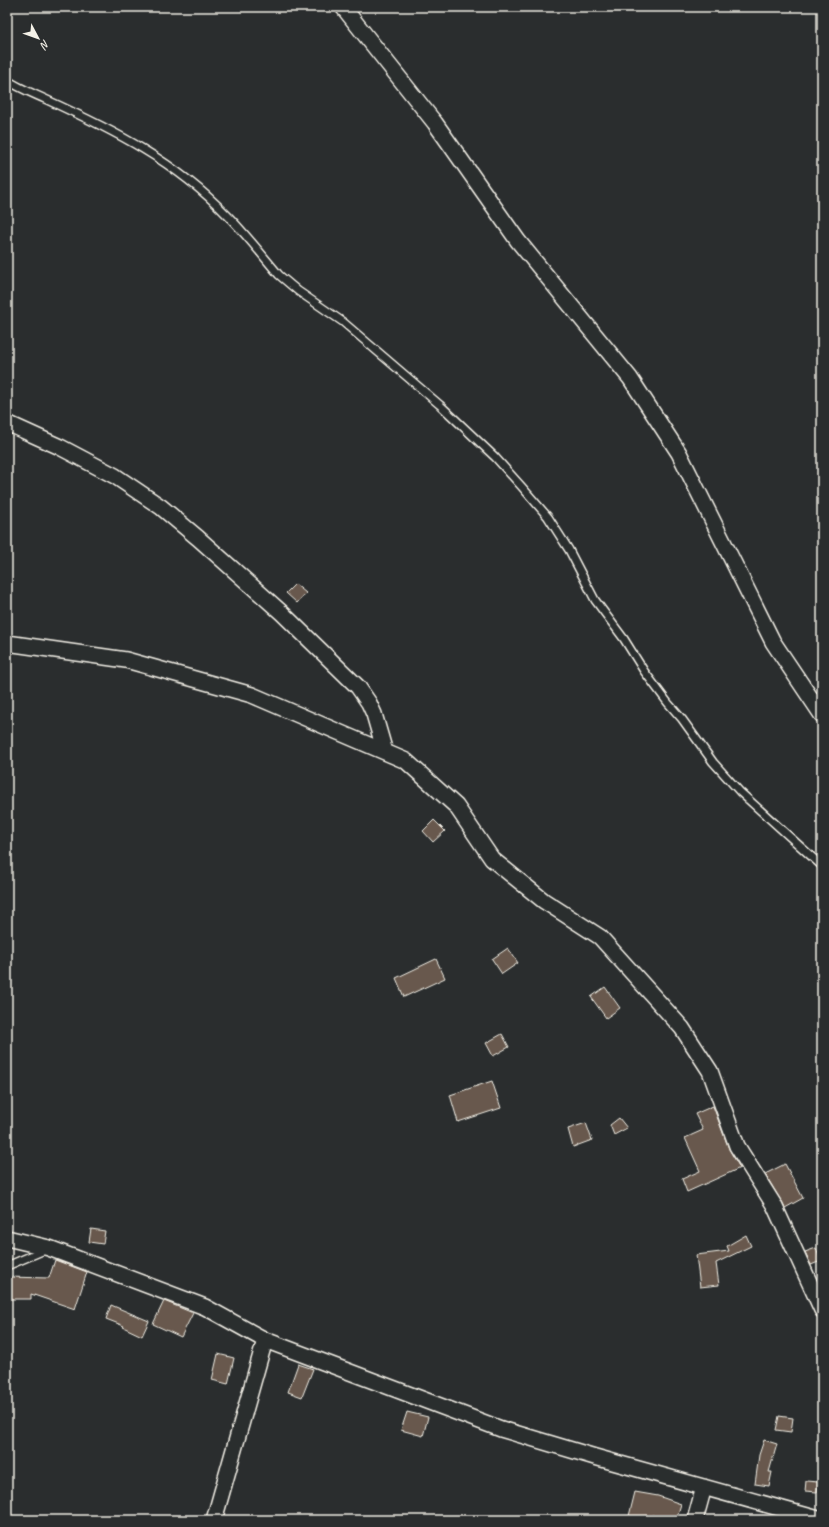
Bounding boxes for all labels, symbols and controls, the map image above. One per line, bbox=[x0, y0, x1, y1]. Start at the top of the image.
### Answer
north arrow bbox=[18, 18, 58, 58]
text: N bbox=[37, 37, 53, 53]

